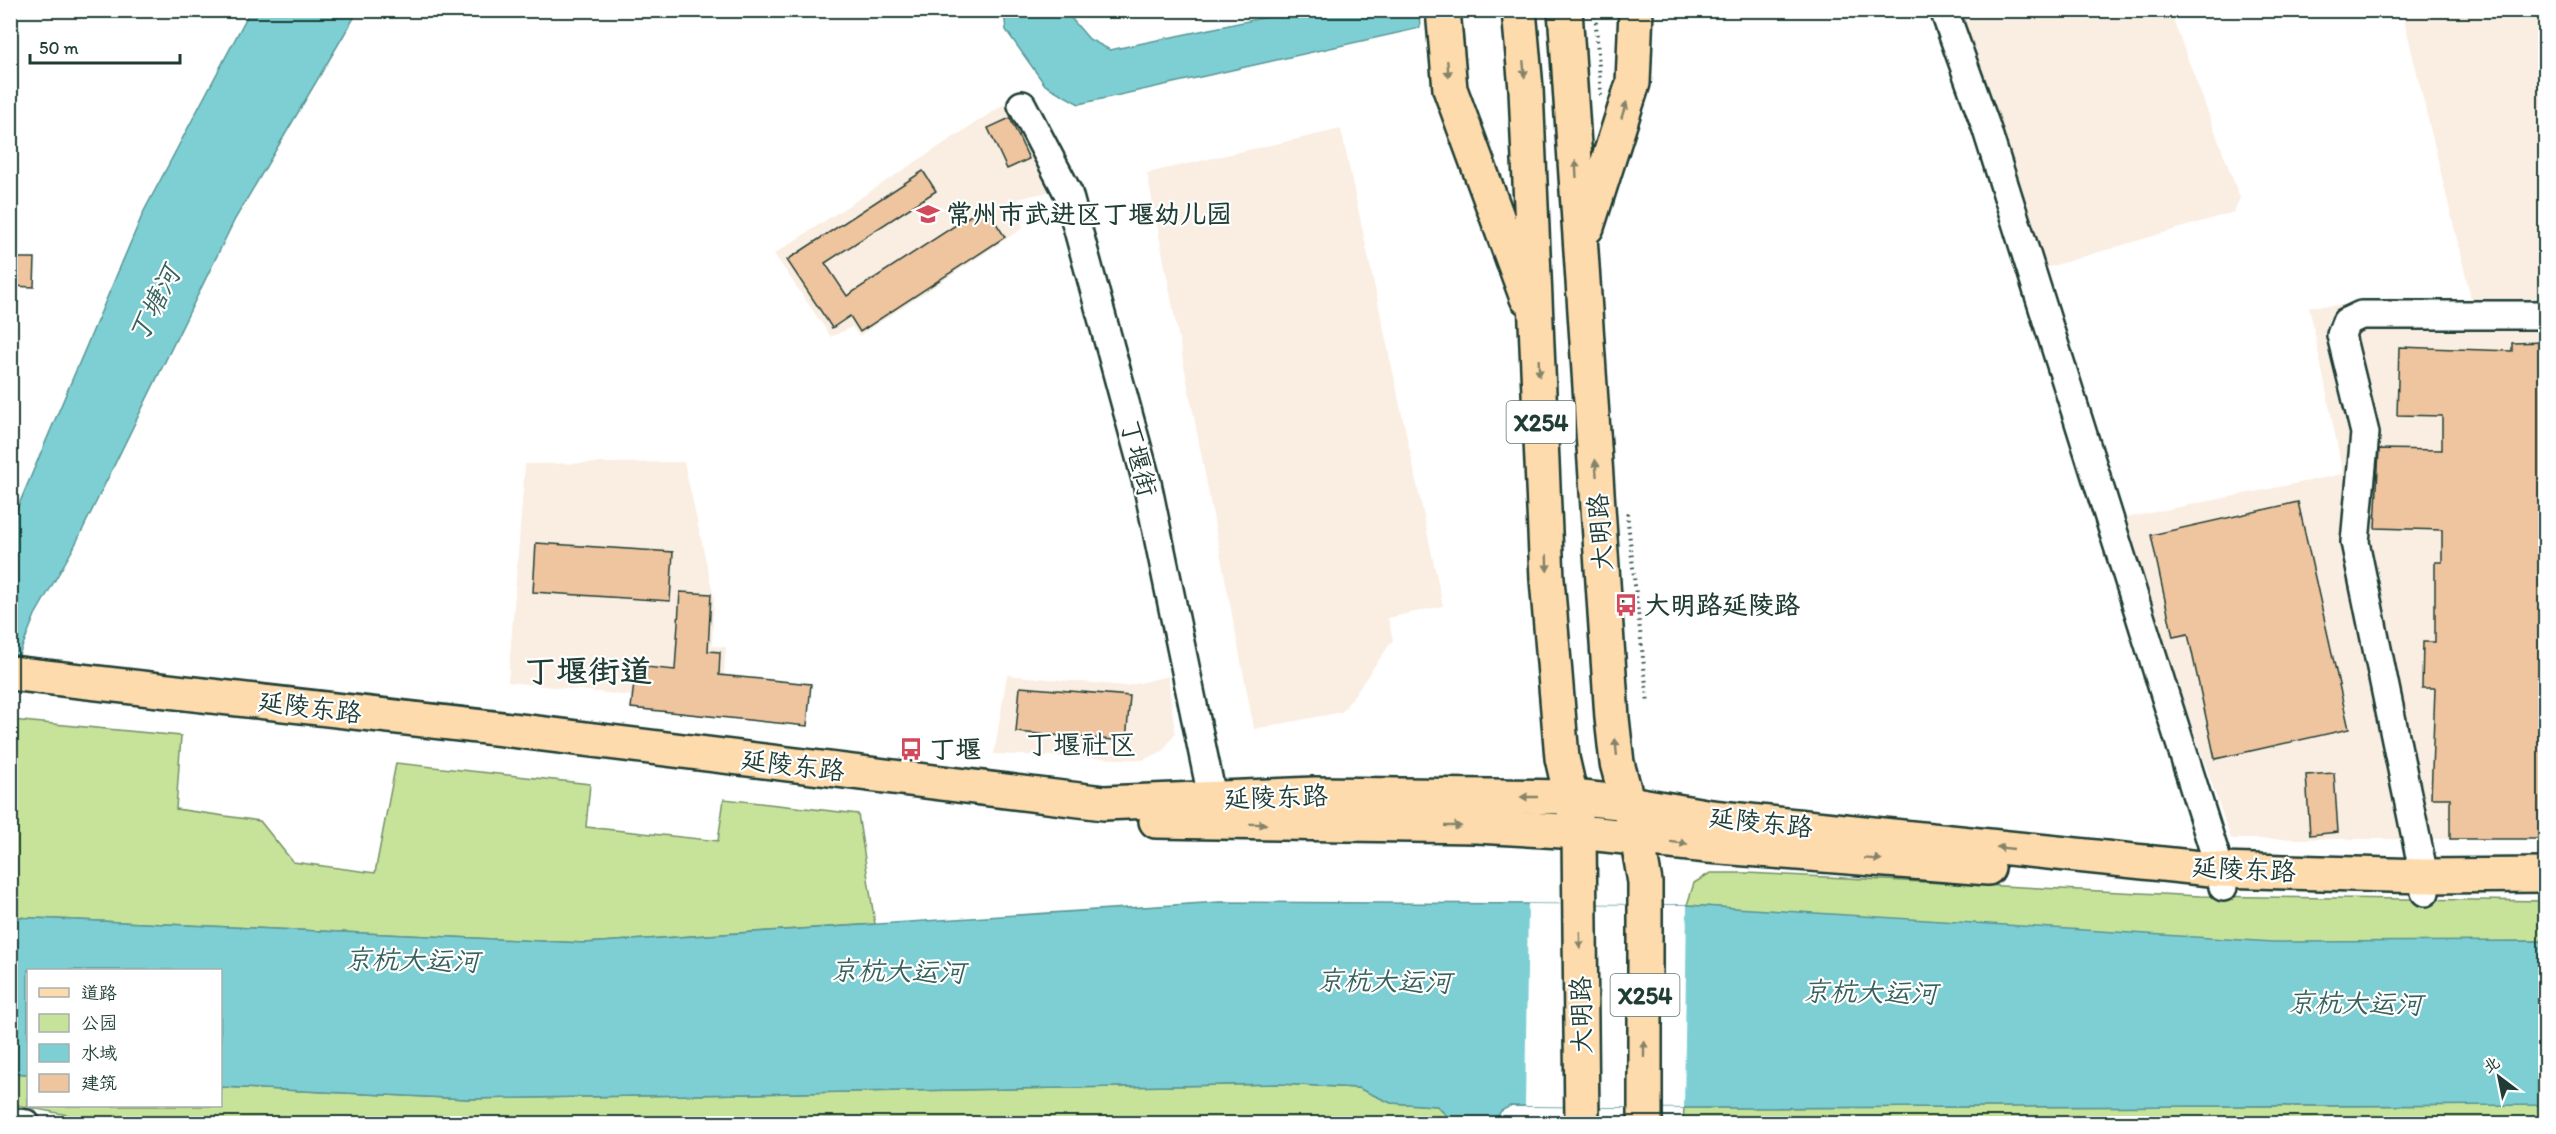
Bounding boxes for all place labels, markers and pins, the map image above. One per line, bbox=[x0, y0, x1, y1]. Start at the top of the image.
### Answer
place label: 常州市武进区丁堰幼儿园 bbox=[946, 198, 1232, 230]
school or university icon: 常州市武进区丁堰幼儿园 bbox=[915, 201, 941, 227]
place label: 大明路延陵路 bbox=[1644, 589, 1800, 621]
bus stop icon: 大明路延陵路 bbox=[1613, 592, 1639, 618]
place label: 丁堰 bbox=[929, 733, 981, 765]
bus stop icon: 丁堰 bbox=[898, 736, 924, 762]

